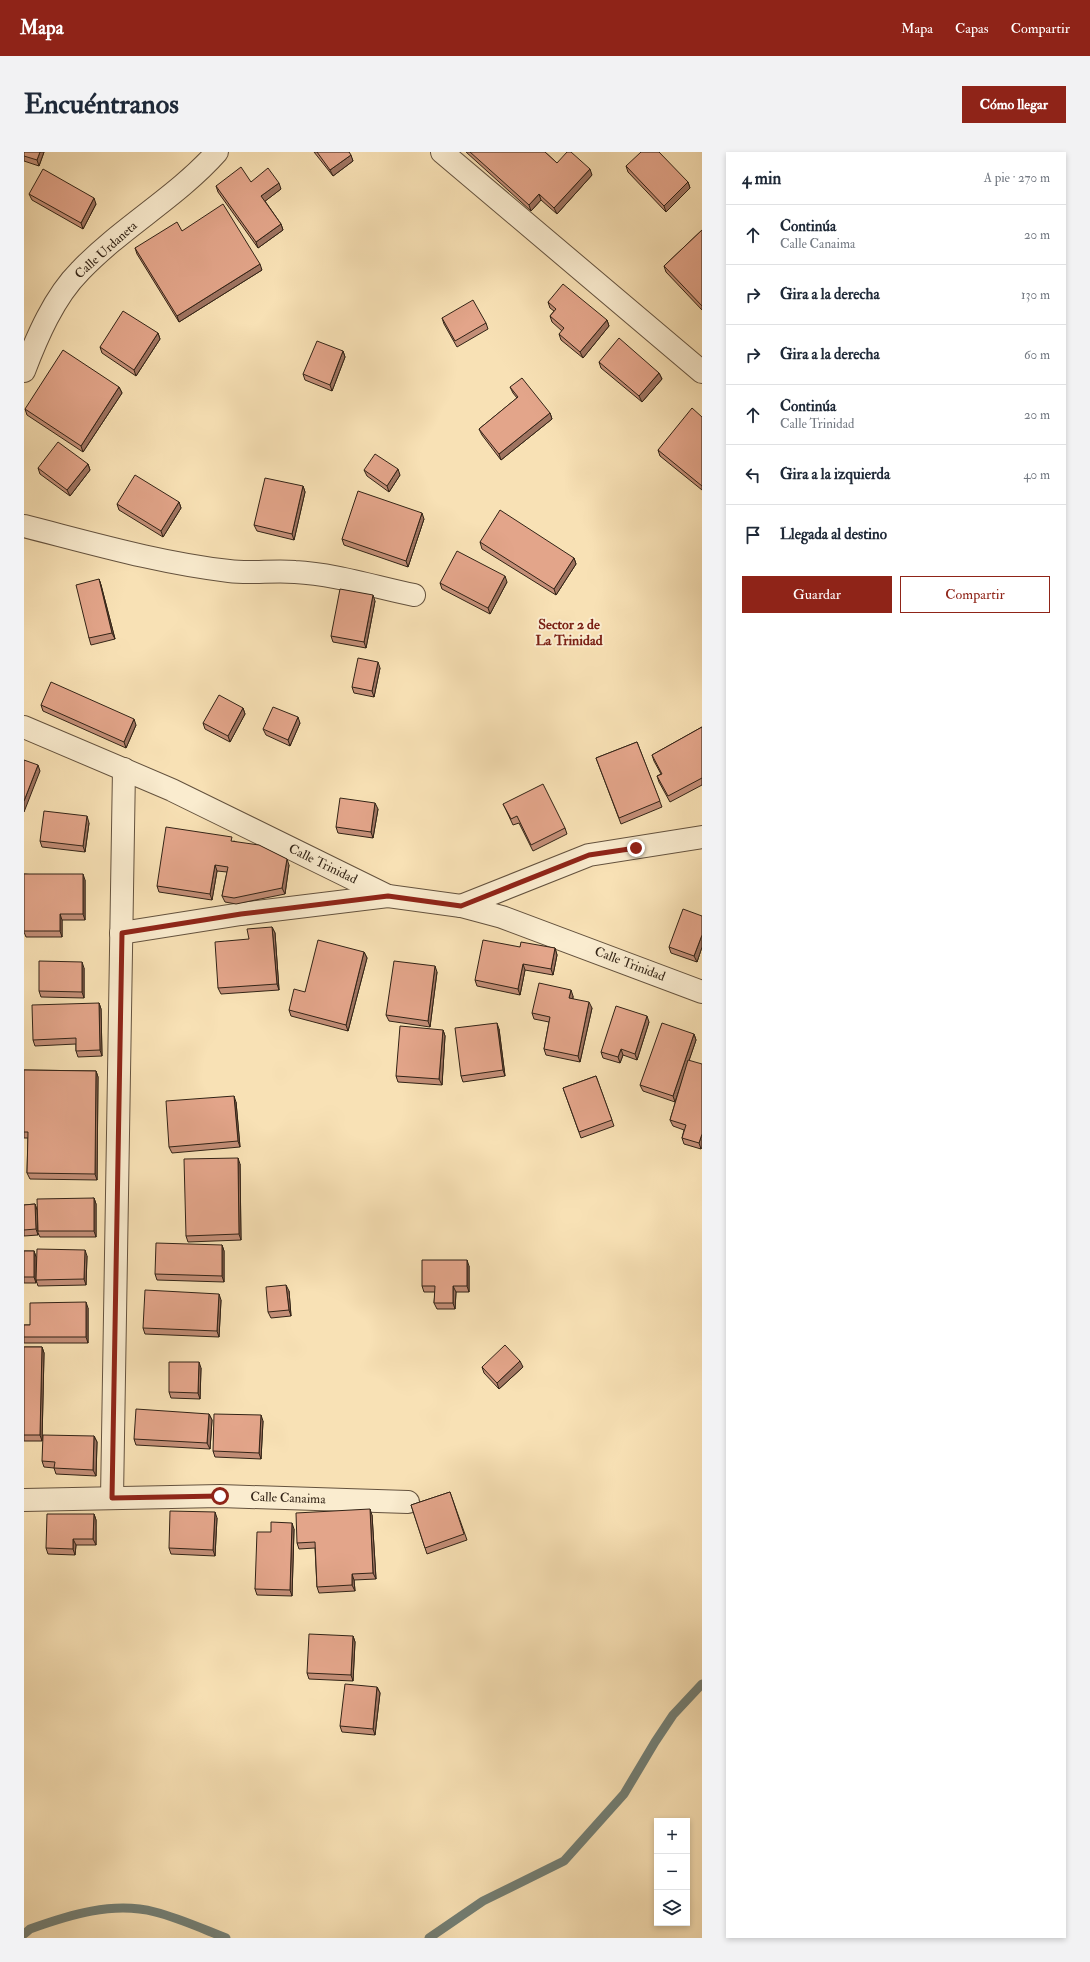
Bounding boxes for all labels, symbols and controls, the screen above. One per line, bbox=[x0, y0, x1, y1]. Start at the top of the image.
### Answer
text: Mapa bbox=[20, 16, 64, 40]
text: Mapa bbox=[901, 20, 933, 37]
text: Capas bbox=[955, 20, 989, 37]
text: Compartir bbox=[1011, 20, 1070, 37]
button: Cómo llegar bbox=[962, 86, 1066, 123]
text: Encuéntranos bbox=[24, 87, 179, 122]
text: 4 min bbox=[742, 168, 781, 189]
text: A pie · 270 m bbox=[984, 170, 1050, 186]
street label: Calle Urdaneta bbox=[72, 217, 141, 282]
text: Continúa bbox=[780, 217, 836, 236]
icon: ahead bbox=[742, 224, 764, 246]
text: 20 m bbox=[1024, 227, 1050, 243]
text: Calle Canaima bbox=[780, 236, 855, 252]
icon: right bbox=[742, 284, 764, 306]
text: Gira a la derecha bbox=[780, 285, 880, 304]
text: 130 m bbox=[1021, 287, 1050, 303]
icon: right bbox=[742, 344, 764, 366]
text: Gira a la derecha bbox=[780, 345, 880, 364]
text: 60 m bbox=[1024, 347, 1050, 363]
text: Continúa bbox=[780, 397, 836, 416]
icon: ahead bbox=[742, 404, 764, 426]
text: 20 m bbox=[1024, 407, 1050, 423]
text: Calle Trinidad bbox=[780, 416, 854, 432]
icon: left bbox=[742, 464, 764, 486]
text: Gira a la izquierda bbox=[780, 465, 890, 484]
text: 40 m bbox=[1024, 467, 1050, 483]
icon: arrive bbox=[742, 524, 764, 546]
text: Llegada al destino bbox=[780, 525, 887, 544]
button: Guardar bbox=[742, 576, 892, 613]
button: Compartir bbox=[900, 576, 1050, 613]
district label: Sector 2 de La Trinidad bbox=[535, 616, 603, 649]
route end bbox=[627, 839, 645, 857]
street label: Calle Trinidad bbox=[286, 841, 360, 888]
street label: Calle Trinidad bbox=[592, 943, 668, 985]
route start bbox=[211, 1487, 229, 1505]
street label: Calle Canaima bbox=[250, 1489, 327, 1507]
map controls bbox=[654, 1818, 690, 1926]
button: + bbox=[654, 1818, 690, 1854]
button: − bbox=[654, 1854, 690, 1890]
button: layers bbox=[654, 1890, 690, 1926]

